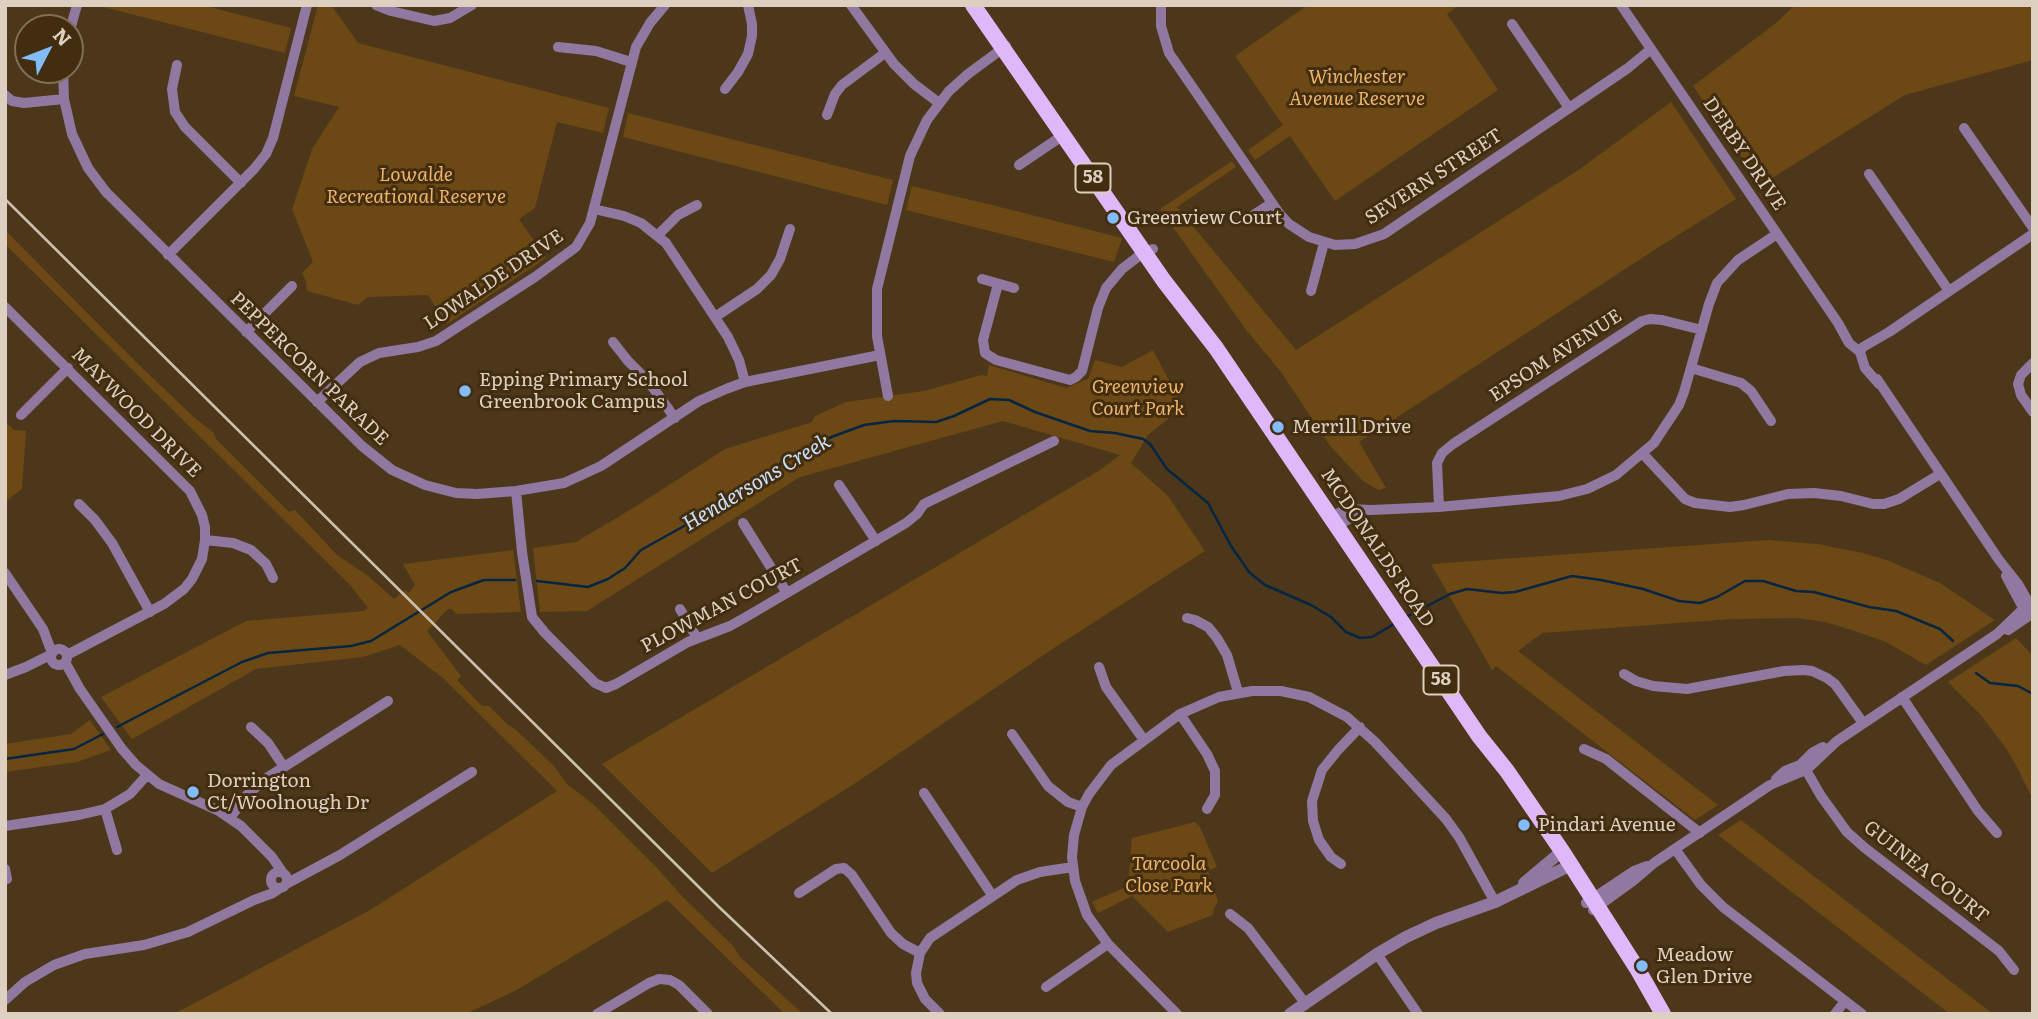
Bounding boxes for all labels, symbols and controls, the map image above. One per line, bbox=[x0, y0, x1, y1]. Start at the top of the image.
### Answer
north arrow bbox=[14, 14, 84, 84]
text: N bbox=[47, 21, 79, 52]
park label: Winchester Avenue Reserve bbox=[1289, 66, 1425, 110]
street label: DERBY DRIVE bbox=[1698, 93, 1790, 215]
street label: SEVERN STREET bbox=[1361, 124, 1507, 230]
road number: 58 bbox=[1076, 163, 1110, 192]
park label: Lowalde Recreational Reserve bbox=[326, 164, 506, 208]
place label: Greenview Court bbox=[1127, 207, 1282, 229]
marker: Greenview Court bbox=[1105, 210, 1121, 226]
street label: LOWALDE DRIVE bbox=[420, 225, 568, 335]
street label: PEPPERCORN PARADE bbox=[225, 287, 393, 451]
street label: EPSOM AVENUE bbox=[1486, 305, 1626, 407]
street label: MAYWOOD DRIVE bbox=[66, 343, 206, 483]
place label: Epping Primary School Greenbrook Campus bbox=[479, 369, 688, 413]
park label: Greenview Court Park bbox=[1091, 376, 1185, 420]
marker: Epping Primary School Greenbrook Campus bbox=[457, 383, 473, 399]
place label: Merrill Drive bbox=[1292, 416, 1411, 438]
marker: Merrill Drive bbox=[1270, 419, 1286, 435]
water label: Hendersons Creek bbox=[679, 429, 835, 537]
street label: MCDONALDS ROAD bbox=[1315, 464, 1439, 632]
street label: PLOWMAN COURT bbox=[637, 554, 807, 658]
road number: 58 bbox=[1424, 666, 1458, 694]
place label: Dorrington Ct/Woolnough Dr bbox=[207, 770, 369, 814]
marker: Dorrington Ct/Woolnough Dr bbox=[185, 784, 201, 800]
place label: Pindari Avenue bbox=[1538, 814, 1676, 836]
street label: GUINEA COURT bbox=[1859, 816, 1993, 928]
marker: Pindari Avenue bbox=[1516, 817, 1532, 833]
park label: Tarcoola Close Park bbox=[1125, 853, 1213, 897]
place label: Meadow Glen Drive bbox=[1656, 944, 1752, 988]
marker: Meadow Glen Drive bbox=[1634, 958, 1650, 974]

